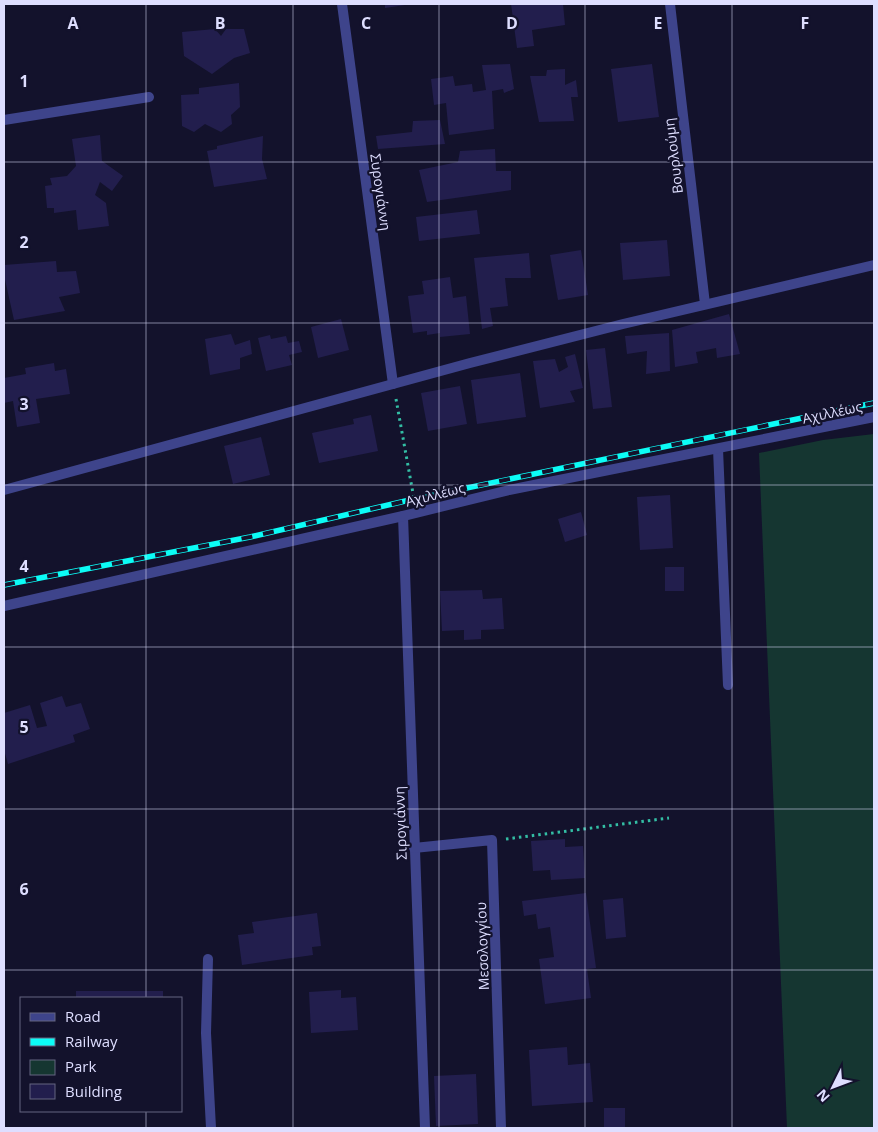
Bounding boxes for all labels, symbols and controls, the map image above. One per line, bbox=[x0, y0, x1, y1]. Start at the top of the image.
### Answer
text: A bbox=[67, 12, 79, 34]
text: B bbox=[215, 12, 225, 34]
text: C bbox=[361, 12, 371, 34]
text: D bbox=[506, 12, 518, 34]
text: E bbox=[654, 12, 663, 34]
text: F bbox=[801, 12, 809, 34]
text: 1 bbox=[19, 70, 29, 92]
street label: Βουρλούμη bbox=[659, 117, 687, 195]
street label: Συρογιάννη bbox=[366, 152, 396, 232]
text: 2 bbox=[19, 231, 29, 253]
text: 3 bbox=[19, 393, 29, 415]
street label: Αχιλλέως bbox=[800, 396, 864, 428]
street label: Αχιλλέως bbox=[403, 477, 467, 511]
text: 4 bbox=[19, 555, 29, 577]
text: 5 bbox=[19, 716, 29, 738]
street label: Σιρογιάννη bbox=[389, 786, 411, 860]
text: 6 bbox=[19, 878, 29, 900]
street label: Μεσολογγίου bbox=[471, 902, 493, 990]
legend bbox=[20, 997, 182, 1112]
text: Road bbox=[65, 1006, 101, 1026]
text: Railway bbox=[65, 1031, 118, 1051]
text: Park bbox=[65, 1056, 96, 1076]
north arrow bbox=[808, 1062, 858, 1112]
text: Building bbox=[65, 1081, 122, 1101]
text: N bbox=[812, 1085, 834, 1107]

